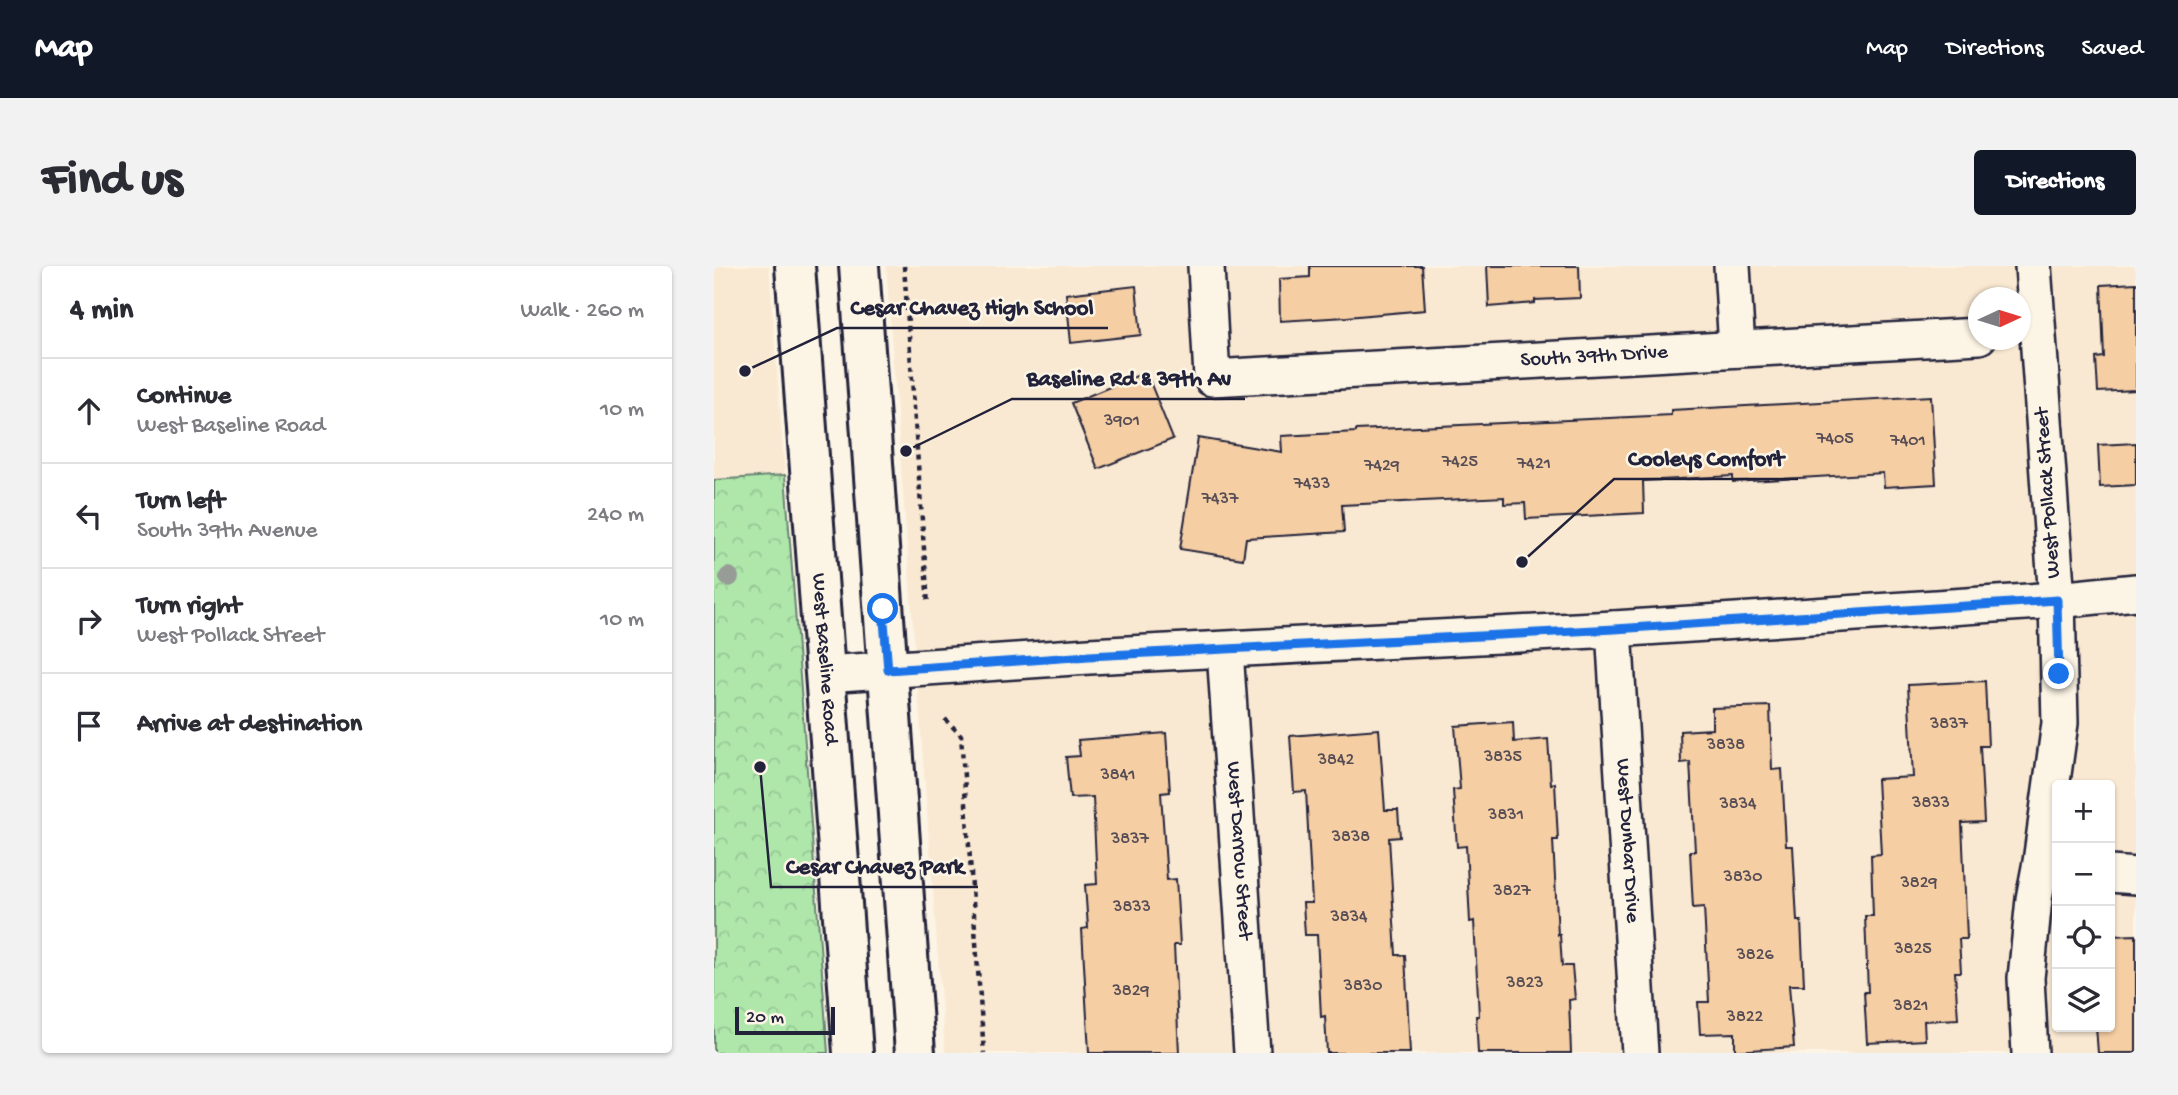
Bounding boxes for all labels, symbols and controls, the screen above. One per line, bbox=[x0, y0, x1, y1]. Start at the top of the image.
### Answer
text: Map bbox=[35, 30, 92, 68]
text: Map bbox=[1866, 35, 1908, 64]
text: Directions bbox=[1946, 35, 2044, 64]
text: Saved bbox=[2082, 35, 2143, 64]
button: Directions bbox=[1974, 150, 2136, 215]
text: Find us bbox=[42, 153, 182, 211]
callout: Cesar Chavez High School bbox=[837, 284, 1108, 328]
north arrow bbox=[1968, 287, 2031, 350]
text: 4 min bbox=[70, 294, 133, 329]
text: Cesar Chavez High School bbox=[850, 296, 1094, 323]
text: Walk · 260 m bbox=[520, 298, 644, 325]
street label: South 39th Drive bbox=[1520, 340, 1670, 374]
callout: Baseline Rd & 39th Av bbox=[1012, 355, 1245, 399]
text: Baseline Rd & 39th Av bbox=[1026, 367, 1231, 394]
text: Continue bbox=[137, 382, 231, 413]
icon: ahead bbox=[70, 392, 108, 430]
text: 10 m bbox=[600, 397, 644, 424]
street label: West Pollack Street bbox=[2030, 405, 2067, 579]
house number: 3901 bbox=[1103, 411, 1140, 432]
text: West Baseline Road bbox=[137, 413, 325, 440]
house number: 7405 bbox=[1815, 429, 1854, 450]
house number: 7401 bbox=[1889, 431, 1926, 452]
callout: Cooleys Comfort bbox=[1614, 435, 1798, 479]
text: Cooleys Comfort bbox=[1628, 447, 1786, 474]
house number: 7425 bbox=[1441, 452, 1478, 473]
house number: 7421 bbox=[1516, 454, 1551, 475]
house number: 7429 bbox=[1363, 456, 1400, 477]
house number: 7433 bbox=[1293, 474, 1330, 495]
text: Turn left bbox=[137, 487, 225, 518]
house number: 7437 bbox=[1201, 489, 1239, 510]
icon: left bbox=[70, 497, 108, 535]
text: 240 m bbox=[587, 502, 644, 529]
text: South 39th Avenue bbox=[137, 518, 317, 545]
street label: West Baseline Road bbox=[805, 572, 843, 747]
text: Turn right bbox=[137, 592, 241, 623]
route start bbox=[867, 593, 898, 624]
icon: right bbox=[70, 602, 108, 640]
text: 10 m bbox=[600, 607, 644, 634]
text: West Pollack Street bbox=[137, 623, 324, 650]
route end bbox=[2043, 658, 2074, 689]
icon: arrive bbox=[70, 707, 108, 745]
text: Arrive at destination bbox=[137, 710, 362, 741]
house number: 3837 bbox=[1929, 714, 1969, 735]
house number: 3838 bbox=[1706, 735, 1745, 756]
house number: 3835 bbox=[1483, 747, 1522, 768]
house number: 3842 bbox=[1317, 750, 1354, 771]
street label: West Dunbar Drive bbox=[1609, 758, 1645, 925]
street label: West Darrow Street bbox=[1220, 761, 1257, 943]
house number: 3841 bbox=[1100, 765, 1136, 786]
map controls bbox=[2052, 780, 2115, 1032]
button: + bbox=[2052, 780, 2115, 843]
house number: 3833 bbox=[1911, 793, 1950, 814]
house number: 3834 bbox=[1718, 794, 1757, 815]
house number: 3831 bbox=[1487, 805, 1524, 826]
house number: 3838 bbox=[1331, 827, 1370, 848]
house number: 3837 bbox=[1110, 829, 1150, 850]
callout: Cesar Chavez Park bbox=[771, 843, 978, 887]
button: − bbox=[2052, 843, 2115, 906]
text: Cesar Chavez Park bbox=[786, 855, 967, 882]
house number: 3830 bbox=[1723, 867, 1762, 888]
house number: 3829 bbox=[1899, 873, 1938, 894]
house number: 3827 bbox=[1492, 881, 1531, 902]
house number: 3833 bbox=[1112, 897, 1151, 918]
button: locate bbox=[2052, 906, 2115, 969]
house number: 3834 bbox=[1329, 907, 1368, 928]
house number: 3825 bbox=[1893, 939, 1932, 960]
house number: 3826 bbox=[1735, 945, 1774, 966]
button: layers bbox=[2052, 969, 2115, 1032]
house number: 3823 bbox=[1505, 973, 1544, 994]
house number: 3830 bbox=[1343, 976, 1382, 997]
house number: 3829 bbox=[1111, 981, 1150, 1002]
house number: 3821 bbox=[1892, 996, 1929, 1017]
scale bar bbox=[735, 1004, 835, 1036]
text: 20 m bbox=[746, 1007, 784, 1030]
house number: 3822 bbox=[1726, 1007, 1764, 1028]

